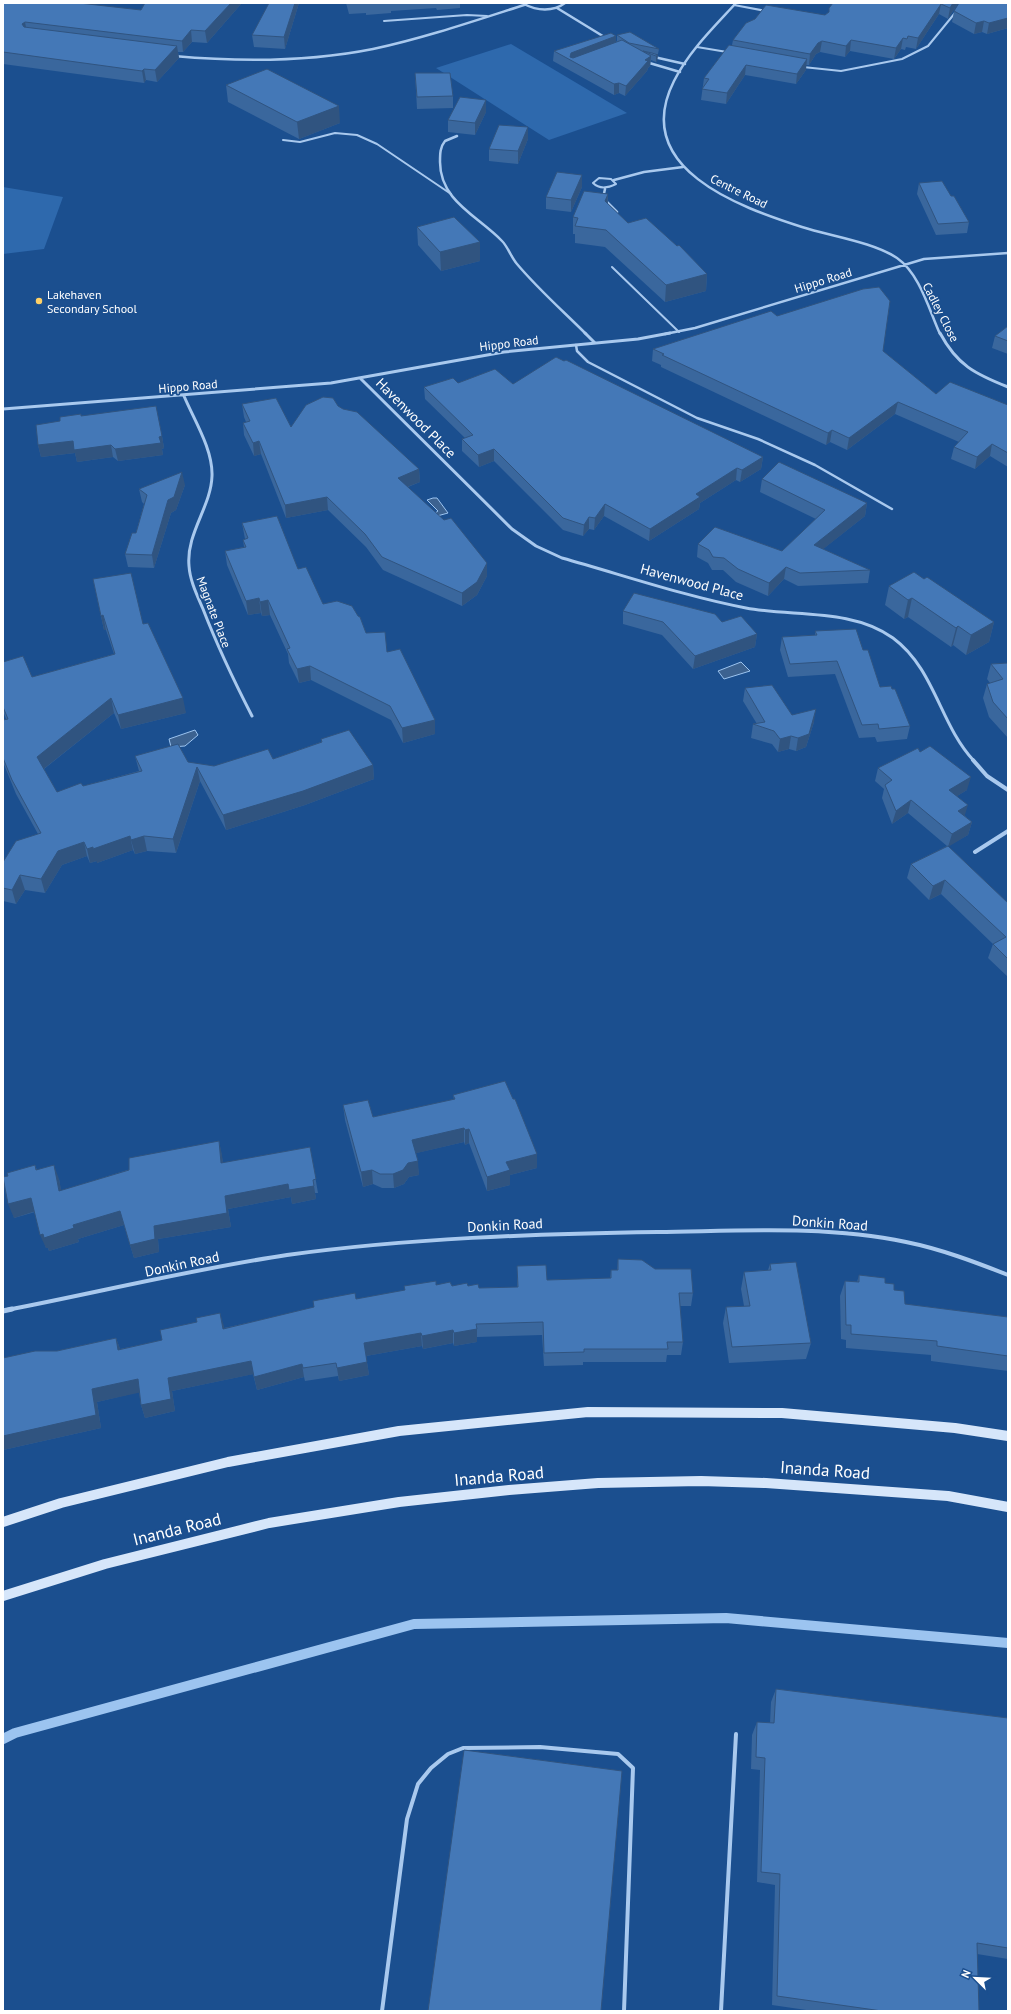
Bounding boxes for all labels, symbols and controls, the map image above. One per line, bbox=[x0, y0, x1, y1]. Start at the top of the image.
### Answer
street label: Centre Road bbox=[708, 171, 770, 211]
street label: Hippo Road bbox=[792, 264, 854, 296]
street label: Cadley Close bbox=[920, 280, 962, 344]
place label: Lakehaven Secondary School bbox=[47, 287, 138, 316]
marker: Lakehaven Secondary School bbox=[34, 296, 44, 306]
street label: Hippo Road bbox=[479, 332, 539, 354]
street label: Havenwood Place bbox=[372, 374, 460, 462]
street label: Hippo Road bbox=[158, 376, 218, 396]
street label: Havenwood Place bbox=[638, 560, 746, 604]
street label: Magnate Place bbox=[194, 574, 234, 650]
street label: Donkin Road bbox=[792, 1211, 868, 1235]
street label: Donkin Road bbox=[467, 1214, 543, 1236]
street label: Donkin Road bbox=[143, 1247, 221, 1281]
street label: Inanda Road bbox=[779, 1456, 871, 1484]
street label: Inanda Road bbox=[453, 1461, 545, 1491]
street label: Inanda Road bbox=[131, 1507, 223, 1551]
north arrow bbox=[955, 1958, 995, 1998]
text: N bbox=[958, 1968, 974, 1980]

